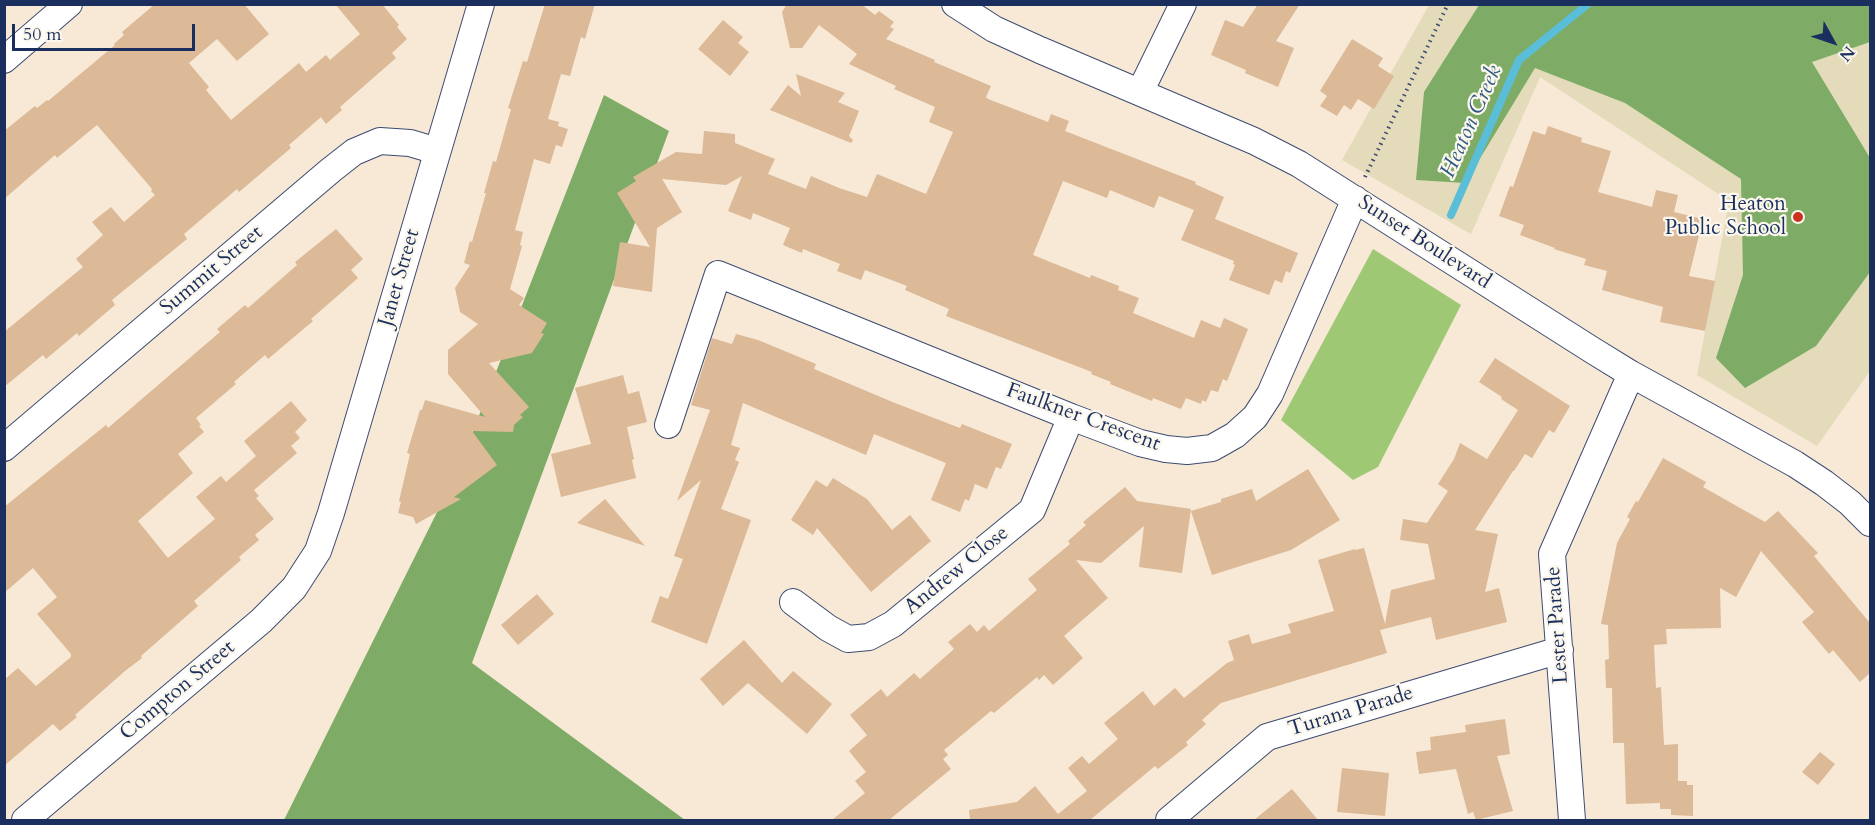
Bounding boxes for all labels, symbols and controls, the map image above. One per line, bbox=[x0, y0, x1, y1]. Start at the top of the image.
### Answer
scale bar bbox=[15, 12, 198, 50]
north arrow bbox=[1803, 12, 1863, 72]
text: 50 m bbox=[23, 22, 62, 47]
text: N bbox=[1834, 41, 1860, 66]
water label: Heaton Creek bbox=[1436, 62, 1508, 182]
street label: Sunset Boulevard bbox=[1353, 191, 1495, 295]
place label: Heaton Public School bbox=[1665, 192, 1786, 242]
marker: Heaton Public School bbox=[1791, 210, 1805, 224]
street label: Summit Street bbox=[156, 221, 268, 321]
street label: Janet Street bbox=[374, 226, 426, 330]
street label: Faulkner Crescent bbox=[1003, 378, 1163, 458]
street label: Andrew Close bbox=[900, 521, 1014, 621]
street label: Lester Parade bbox=[1541, 565, 1575, 685]
street label: Compton Street bbox=[115, 636, 241, 746]
street label: Turana Parade bbox=[1286, 681, 1416, 743]

